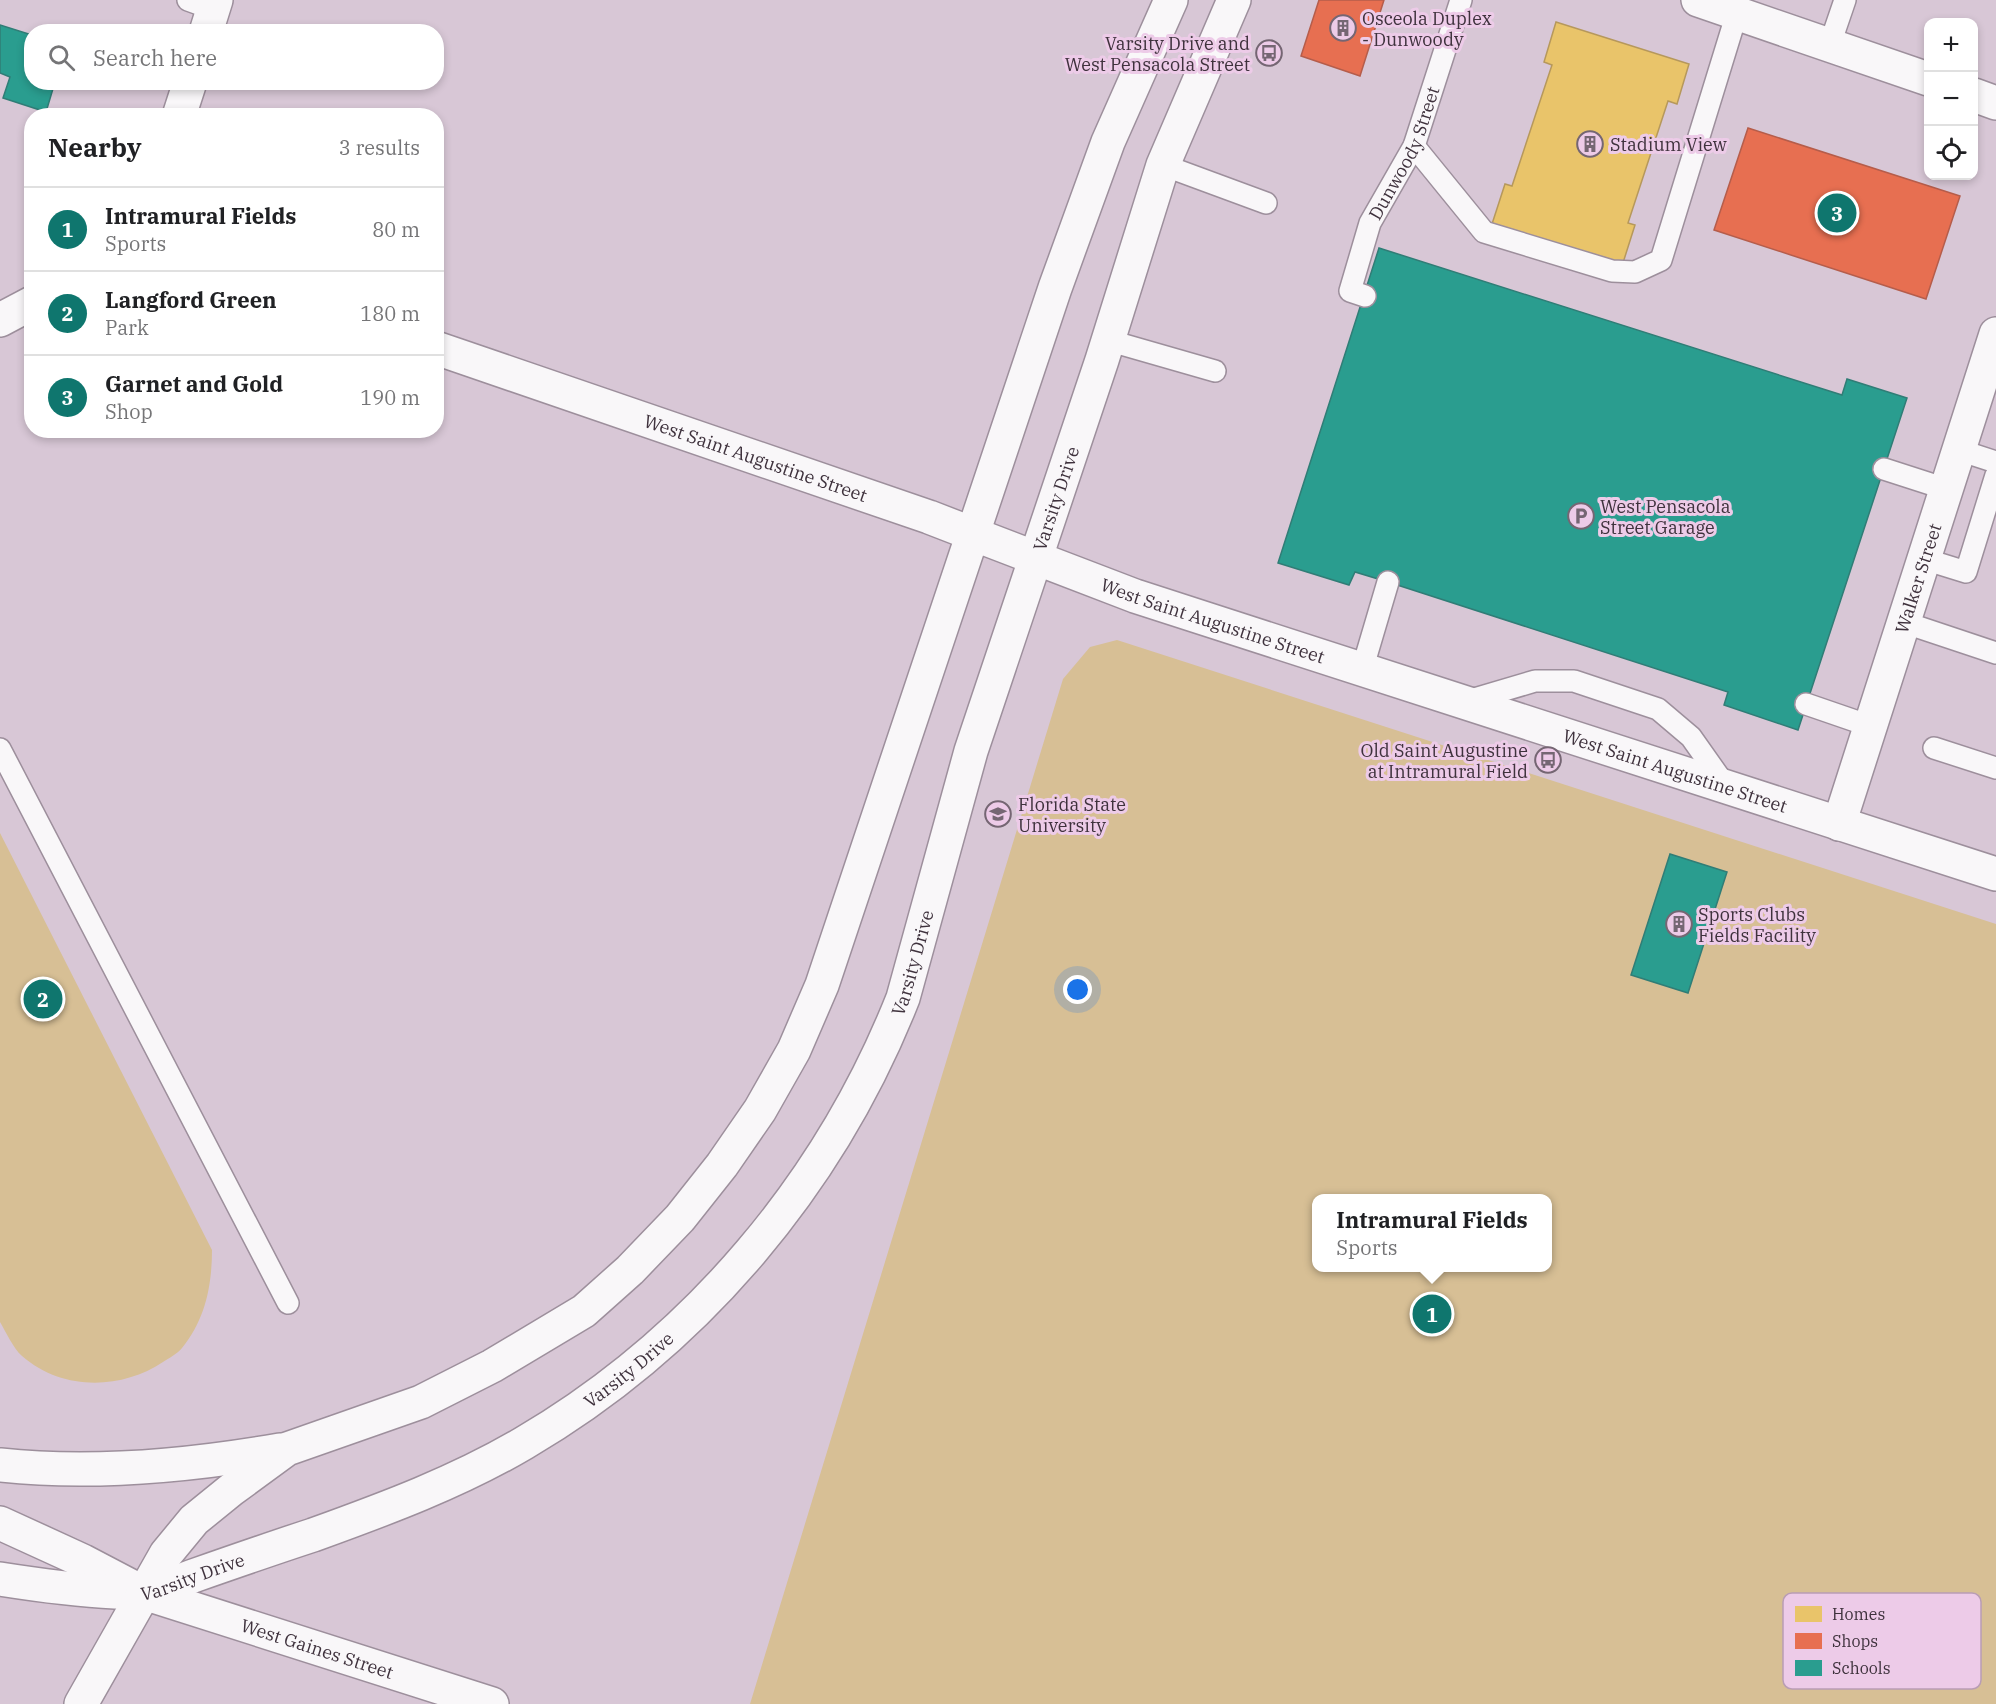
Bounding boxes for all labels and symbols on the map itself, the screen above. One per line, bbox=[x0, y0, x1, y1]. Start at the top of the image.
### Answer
place label: Osceola Duplex - Dunwoody bbox=[1362, 7, 1492, 51]
building icon: Osceola Duplex - Dunwoody bbox=[1328, 13, 1358, 43]
place label: Varsity Drive and West Pensacola Street bbox=[1065, 32, 1250, 76]
bus stop icon: Varsity Drive and West Pensacola Street bbox=[1254, 38, 1284, 68]
street label: Dunwoody Street bbox=[1363, 83, 1444, 224]
building icon: Stadium View bbox=[1575, 129, 1605, 159]
place label: Stadium View bbox=[1610, 133, 1727, 156]
pin: 3 bbox=[1818, 190, 1856, 236]
street label: West Saint Augustine Street bbox=[641, 409, 870, 506]
street label: Varsity Drive bbox=[1027, 443, 1084, 554]
place label: West Pensacola Street Garage bbox=[1600, 495, 1731, 539]
parking icon: West Pensacola Street Garage bbox=[1566, 501, 1596, 531]
street label: Walker Street bbox=[1889, 520, 1946, 636]
street label: West Saint Augustine Street bbox=[1098, 573, 1328, 668]
street label: West Saint Augustine Street bbox=[1560, 723, 1790, 817]
place label: Old Saint Augustine at Intramural Field bbox=[1361, 739, 1528, 783]
bus stop icon: Old Saint Augustine at Intramural Field bbox=[1533, 745, 1563, 775]
place label: Florida State University bbox=[1018, 793, 1126, 837]
school or university icon: Florida State University bbox=[983, 799, 1013, 829]
place label: Sports Clubs Fields Facility bbox=[1698, 903, 1816, 947]
street label: Varsity Drive bbox=[886, 907, 938, 1019]
building icon: Sports Clubs Fields Facility bbox=[1664, 909, 1694, 939]
your location bbox=[1063, 975, 1092, 1004]
pin: 2 bbox=[24, 976, 63, 1022]
pin: 1 bbox=[1412, 1292, 1452, 1336]
street label: Varsity Drive bbox=[579, 1327, 678, 1413]
street label: Varsity Drive bbox=[139, 1548, 247, 1605]
legend bbox=[1783, 1593, 1981, 1689]
text: Homes bbox=[1832, 1604, 1885, 1624]
street label: West Gaines Street bbox=[238, 1613, 396, 1683]
text: Shops bbox=[1832, 1631, 1878, 1651]
text: Schools bbox=[1832, 1658, 1890, 1678]

